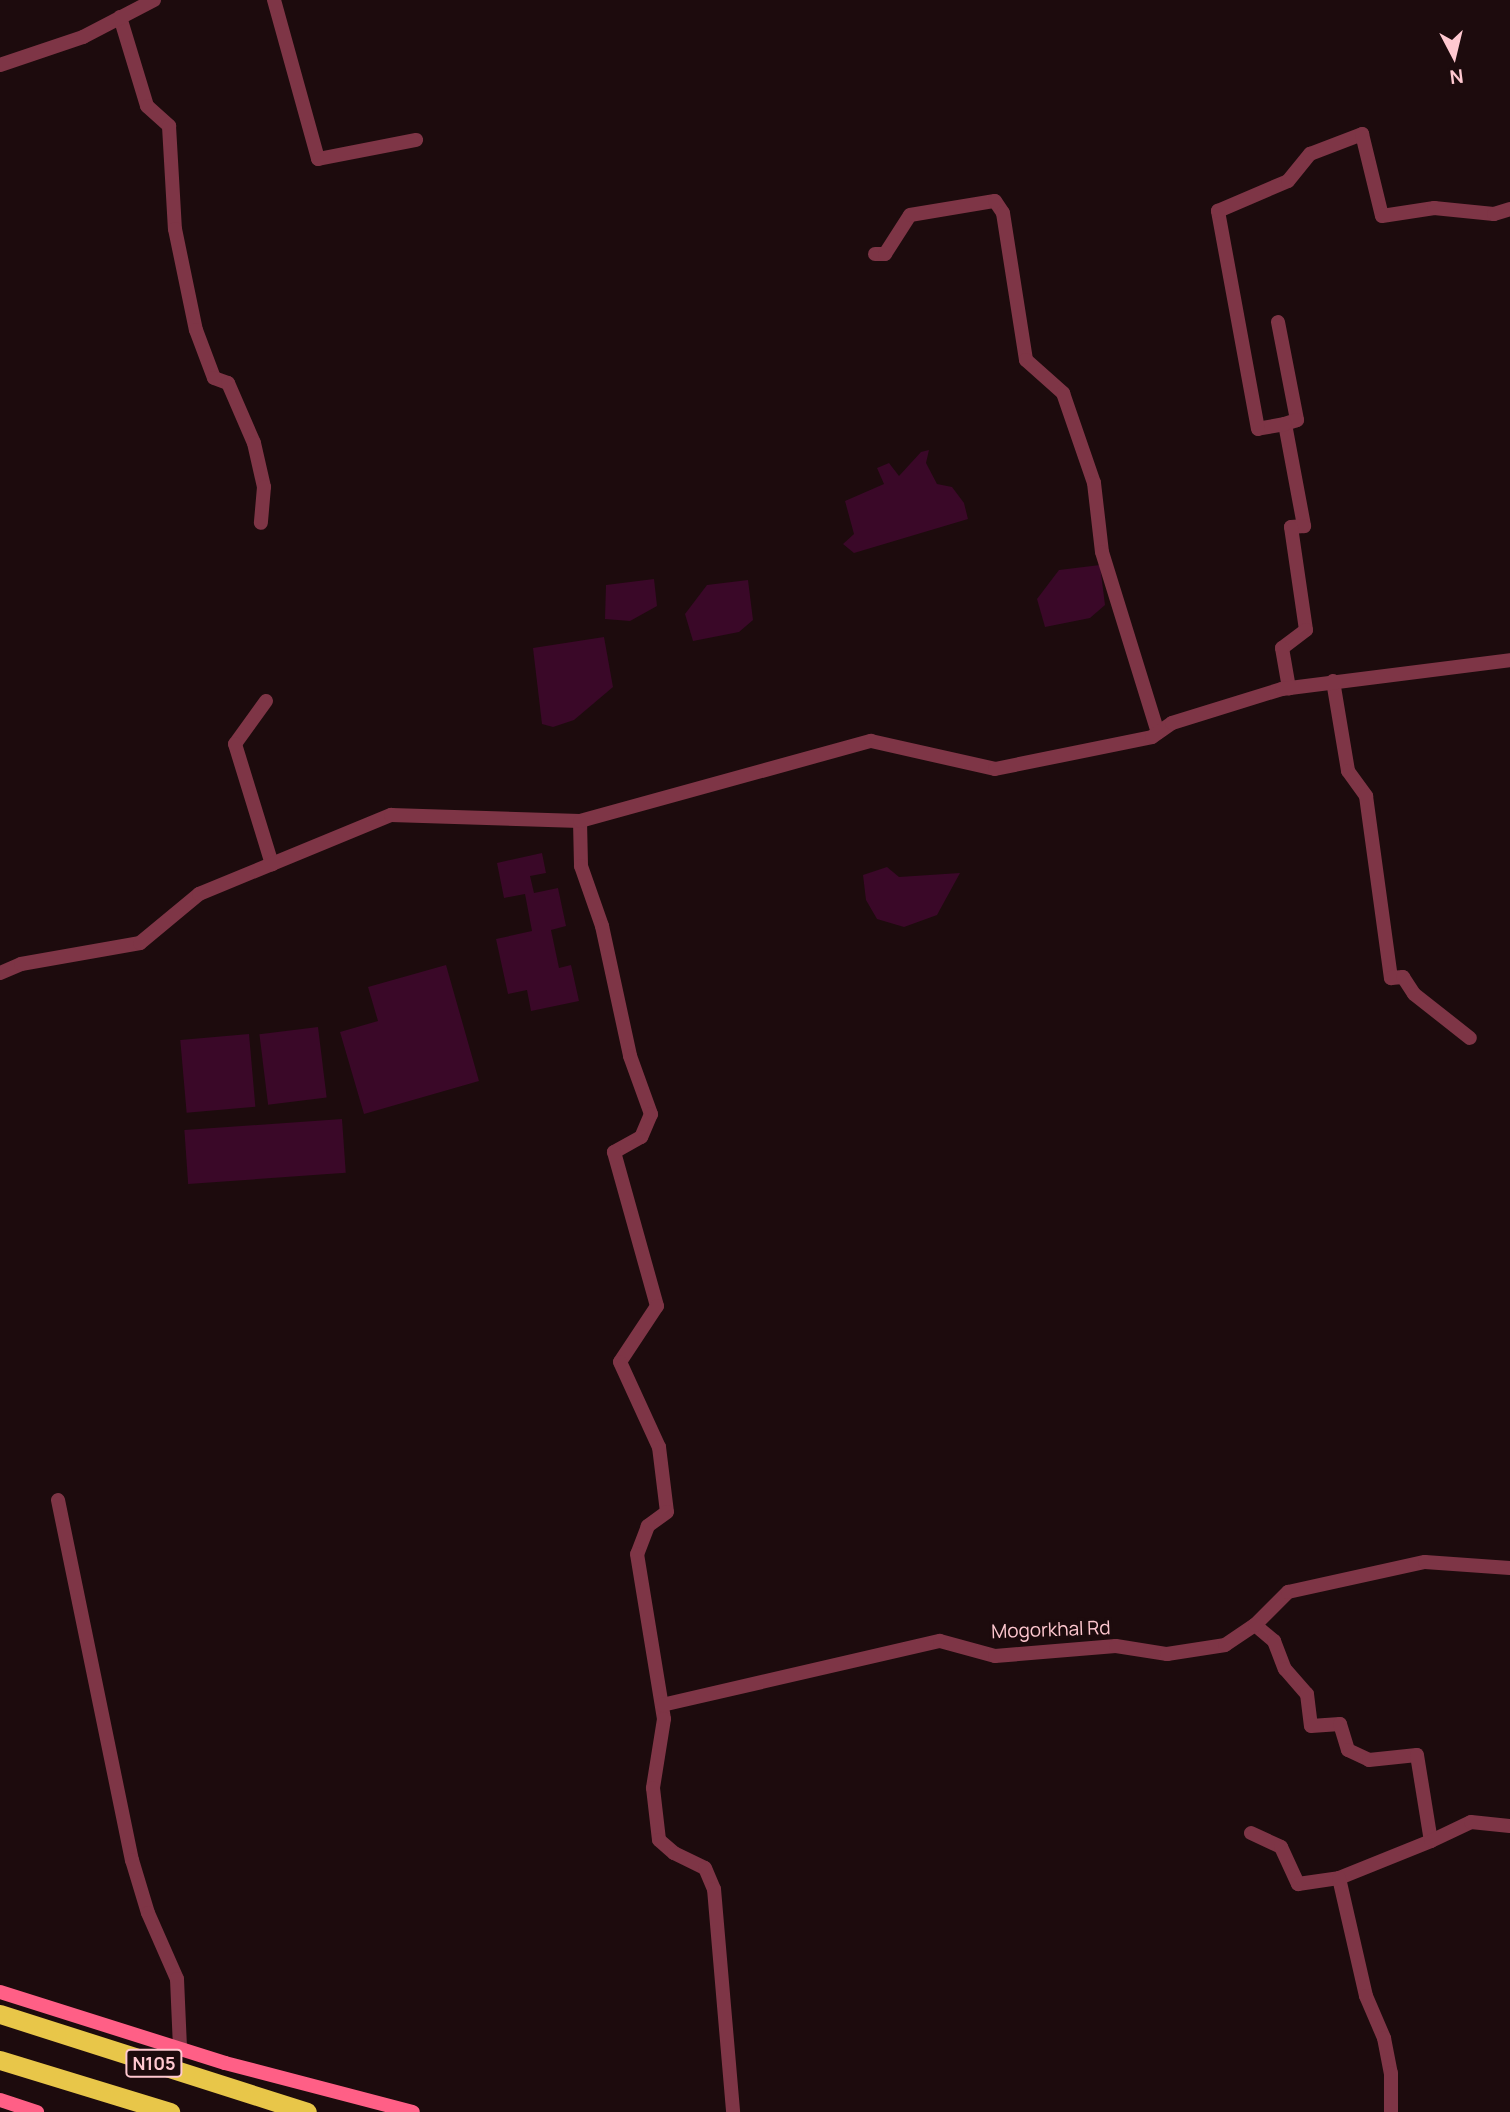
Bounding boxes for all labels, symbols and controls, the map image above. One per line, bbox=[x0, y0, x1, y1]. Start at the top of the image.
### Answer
north arrow bbox=[1419, 21, 1489, 91]
text: N bbox=[1448, 63, 1465, 91]
street label: Mogorkhal Rd bbox=[991, 1617, 1111, 1643]
road number: N105 bbox=[124, 2048, 184, 2078]

